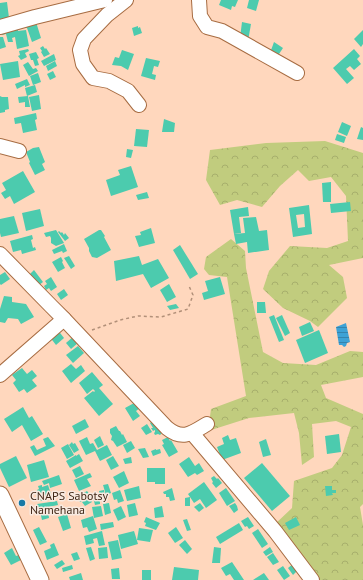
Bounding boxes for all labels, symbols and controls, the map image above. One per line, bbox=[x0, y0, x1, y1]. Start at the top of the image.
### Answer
place label: CNAPS Sabotsy Namehana bbox=[30, 488, 109, 517]
marker: CNAPS Sabotsy Namehana bbox=[17, 498, 27, 508]

